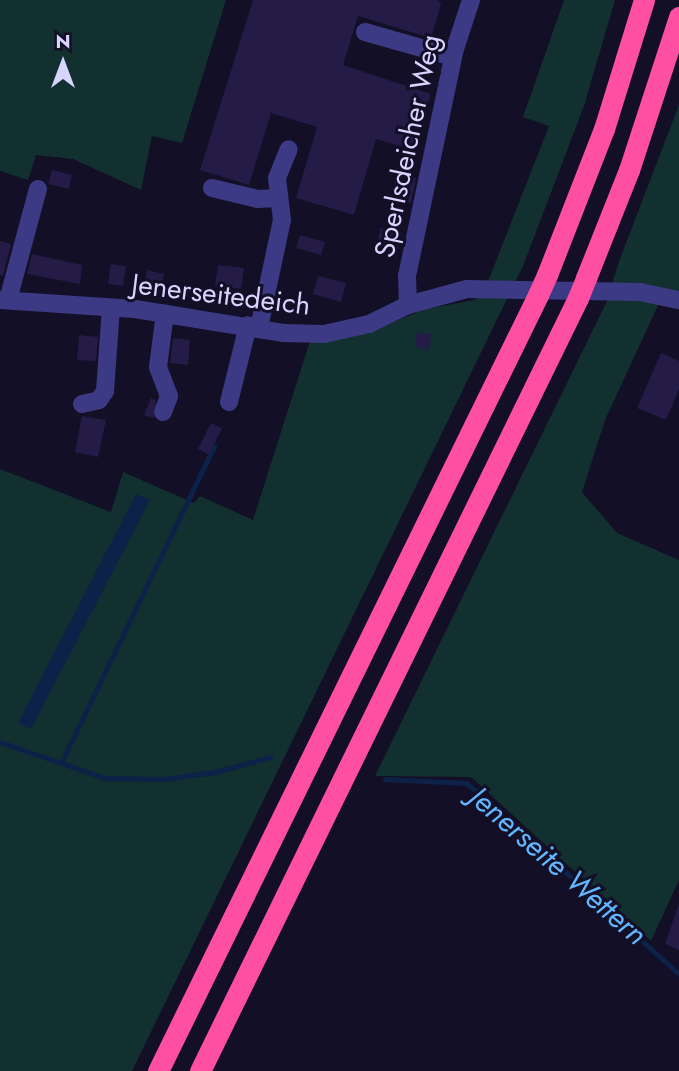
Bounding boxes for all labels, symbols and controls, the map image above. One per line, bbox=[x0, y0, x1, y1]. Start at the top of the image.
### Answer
north arrow bbox=[28, 28, 98, 98]
text: N bbox=[55, 28, 71, 55]
street label: Sperlsdeicher Weg bbox=[368, 31, 448, 261]
street label: Jenerseitedeich bbox=[130, 267, 312, 323]
water label: Jenerseite Wettern bbox=[462, 779, 654, 953]

